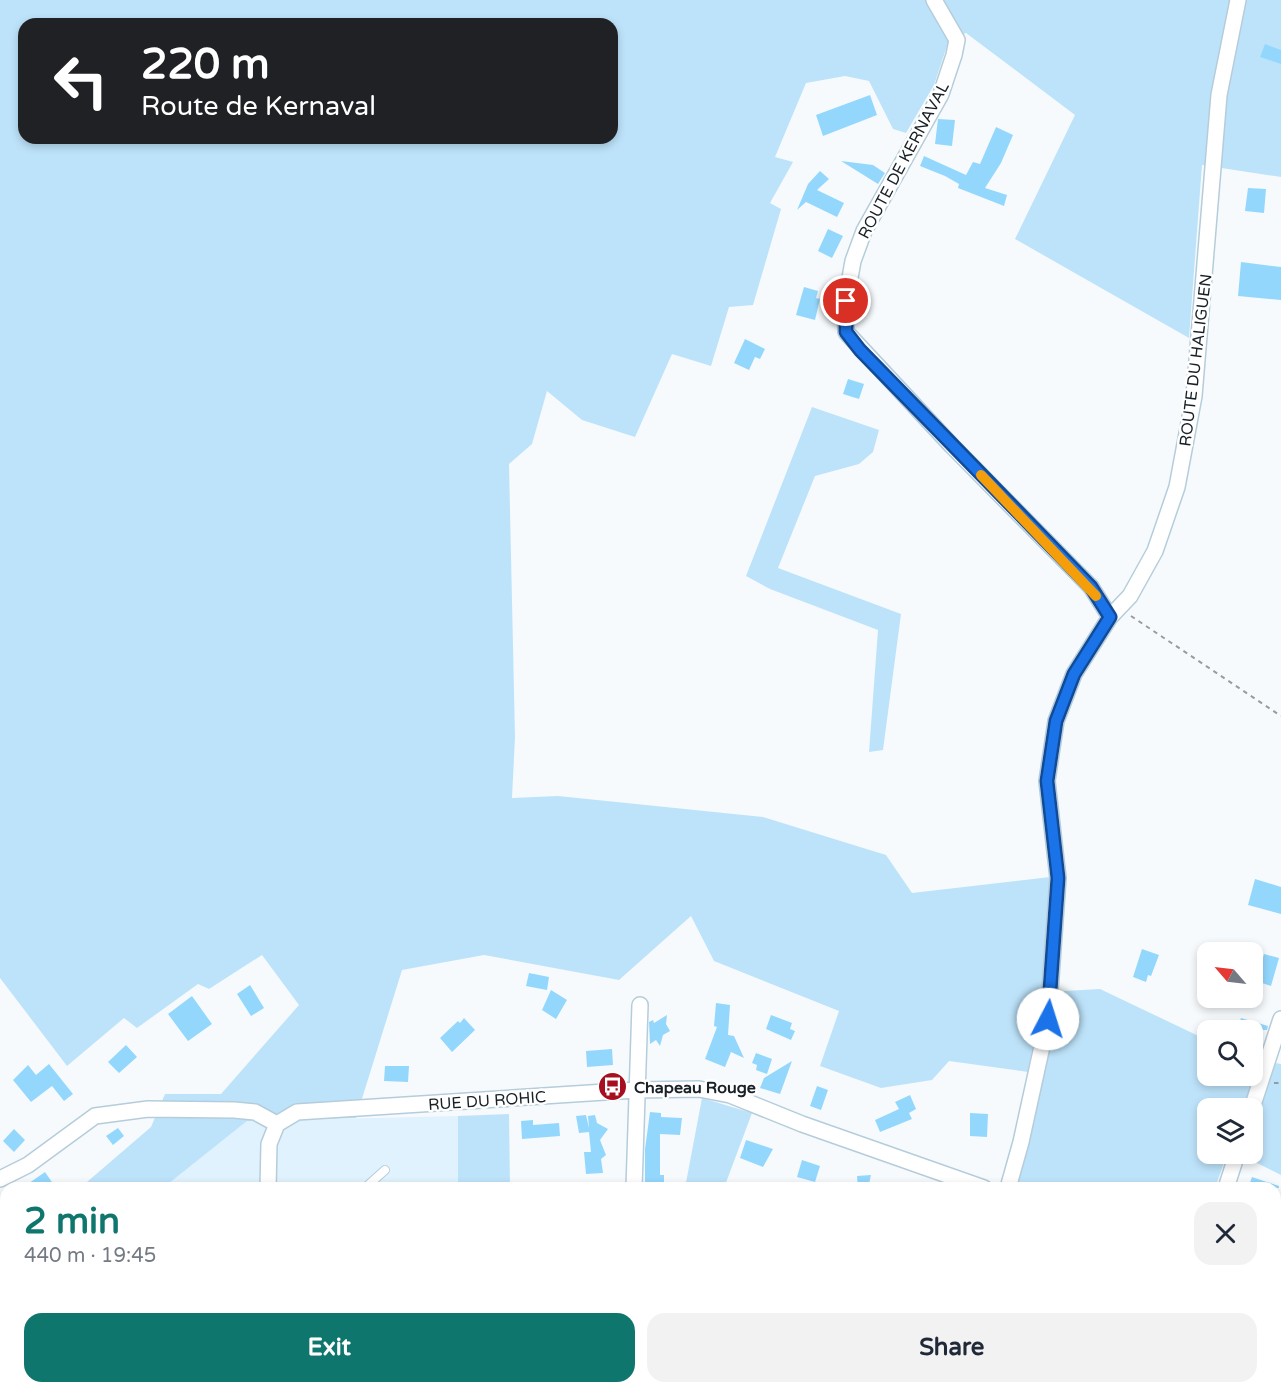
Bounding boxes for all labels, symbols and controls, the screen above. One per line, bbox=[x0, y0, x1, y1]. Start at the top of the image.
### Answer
text: 220 m bbox=[141, 39, 270, 90]
icon: left bbox=[42, 42, 120, 120]
street label: ROUTE DE KERNAVAL bbox=[854, 79, 954, 242]
text: Route de Kernaval bbox=[141, 90, 376, 123]
street label: ROUTE DU HALIGUEN bbox=[1175, 273, 1217, 448]
pin bbox=[820, 275, 871, 326]
icon: arrive bbox=[829, 284, 862, 317]
north arrow bbox=[1197, 942, 1263, 1008]
map controls bbox=[1197, 942, 1263, 1164]
position arrow bbox=[1016, 987, 1080, 1051]
button: search bbox=[1197, 1020, 1263, 1086]
bus stop icon: Chapeau Rouge bbox=[597, 1071, 629, 1103]
place label: Chapeau Rouge bbox=[634, 1078, 756, 1098]
street label: RUE DU ROHIC bbox=[427, 1087, 547, 1115]
button: layers bbox=[1197, 1098, 1263, 1164]
text: 2 min bbox=[24, 1200, 120, 1243]
button: close bbox=[1194, 1202, 1257, 1265]
text: 440 m · 19:45 bbox=[24, 1244, 156, 1268]
button: Exit bbox=[24, 1313, 635, 1382]
button: Share bbox=[647, 1313, 1257, 1382]

